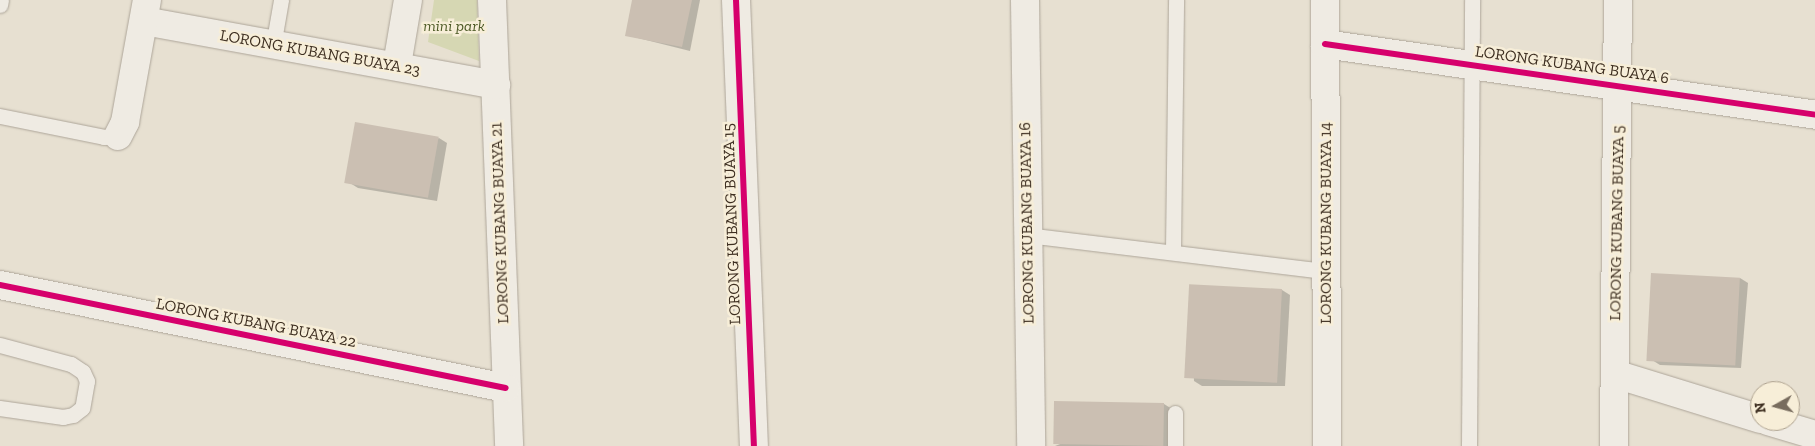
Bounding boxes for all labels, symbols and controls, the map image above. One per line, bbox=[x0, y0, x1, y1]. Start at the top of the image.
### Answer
park label: mini park bbox=[423, 16, 485, 36]
street label: LORONG KUBANG BUAYA 23 bbox=[218, 26, 422, 80]
street label: LORONG KUBANG BUAYA 6 bbox=[1474, 42, 1670, 88]
street label: LORONG KUBANG BUAYA 21 bbox=[487, 122, 513, 324]
street label: LORONG KUBANG BUAYA 16 bbox=[1016, 122, 1038, 324]
street label: LORONG KUBANG BUAYA 14 bbox=[1316, 122, 1336, 324]
street label: LORONG KUBANG BUAYA 15 bbox=[719, 123, 745, 325]
street label: LORONG KUBANG BUAYA 5 bbox=[1606, 125, 1628, 321]
street label: LORONG KUBANG BUAYA 22 bbox=[154, 294, 358, 352]
north arrow bbox=[1750, 381, 1800, 431]
text: N bbox=[1752, 401, 1770, 414]

